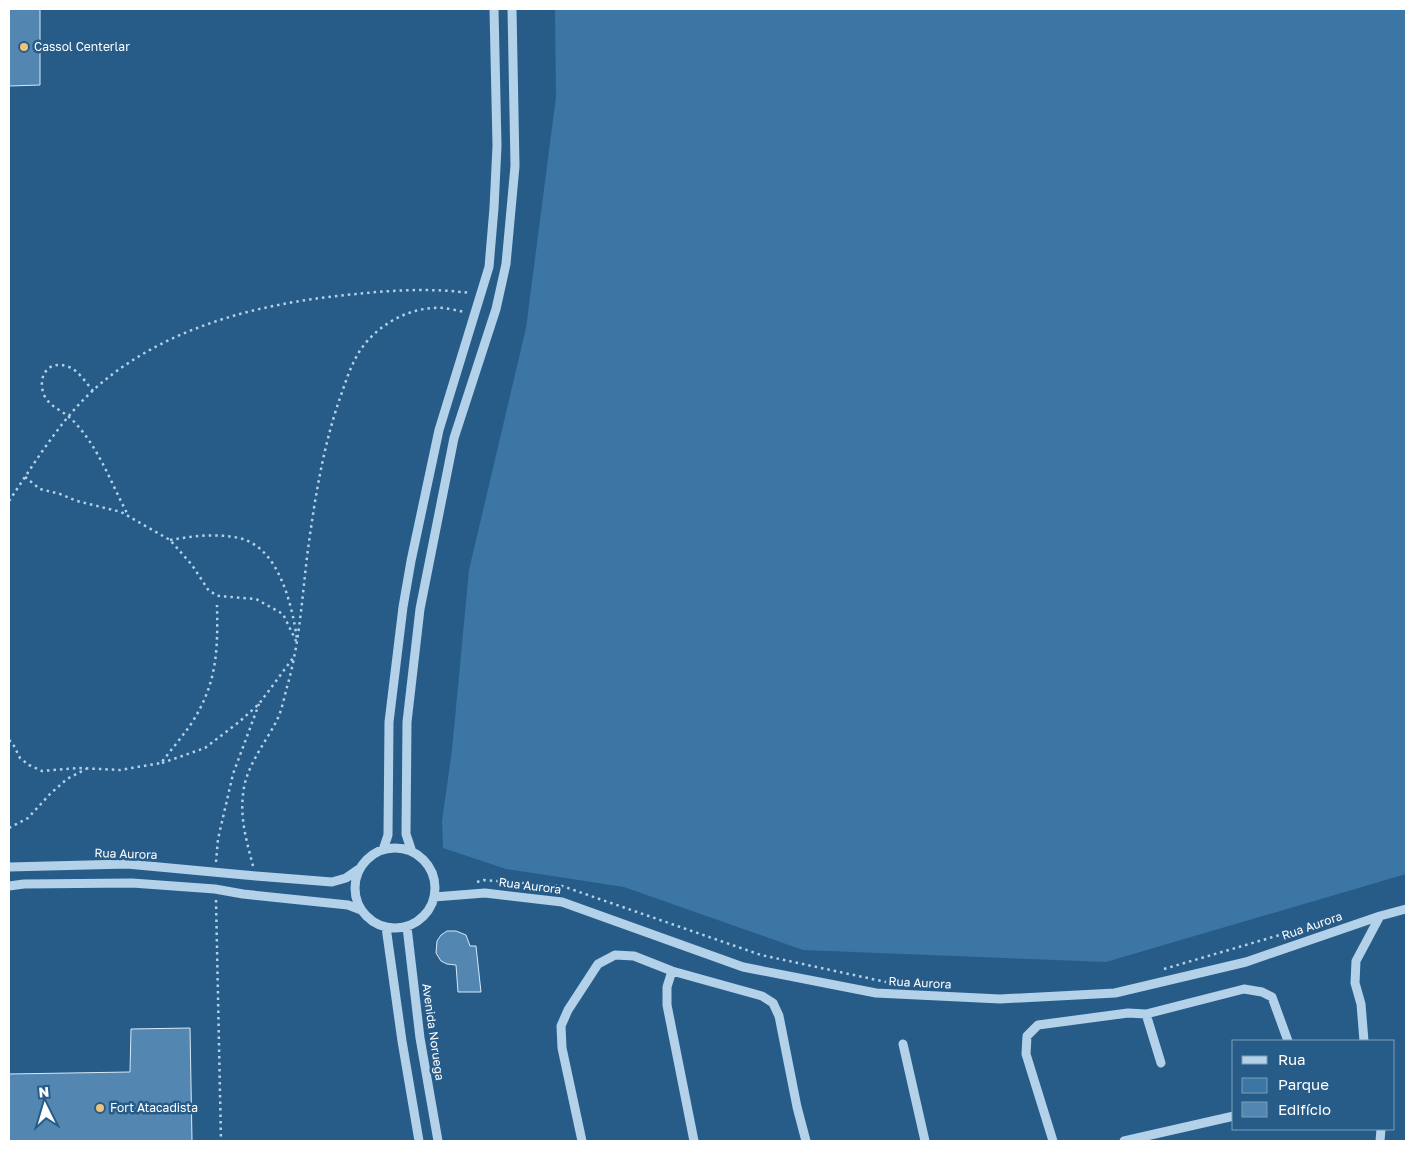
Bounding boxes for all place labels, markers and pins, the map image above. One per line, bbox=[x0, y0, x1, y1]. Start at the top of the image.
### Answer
place label: Cassol Centerlar bbox=[34, 39, 130, 54]
marker: Cassol Centerlar bbox=[18, 41, 30, 53]
place label: Fort Atacadista bbox=[110, 1100, 198, 1115]
marker: Fort Atacadista bbox=[94, 1102, 106, 1114]

